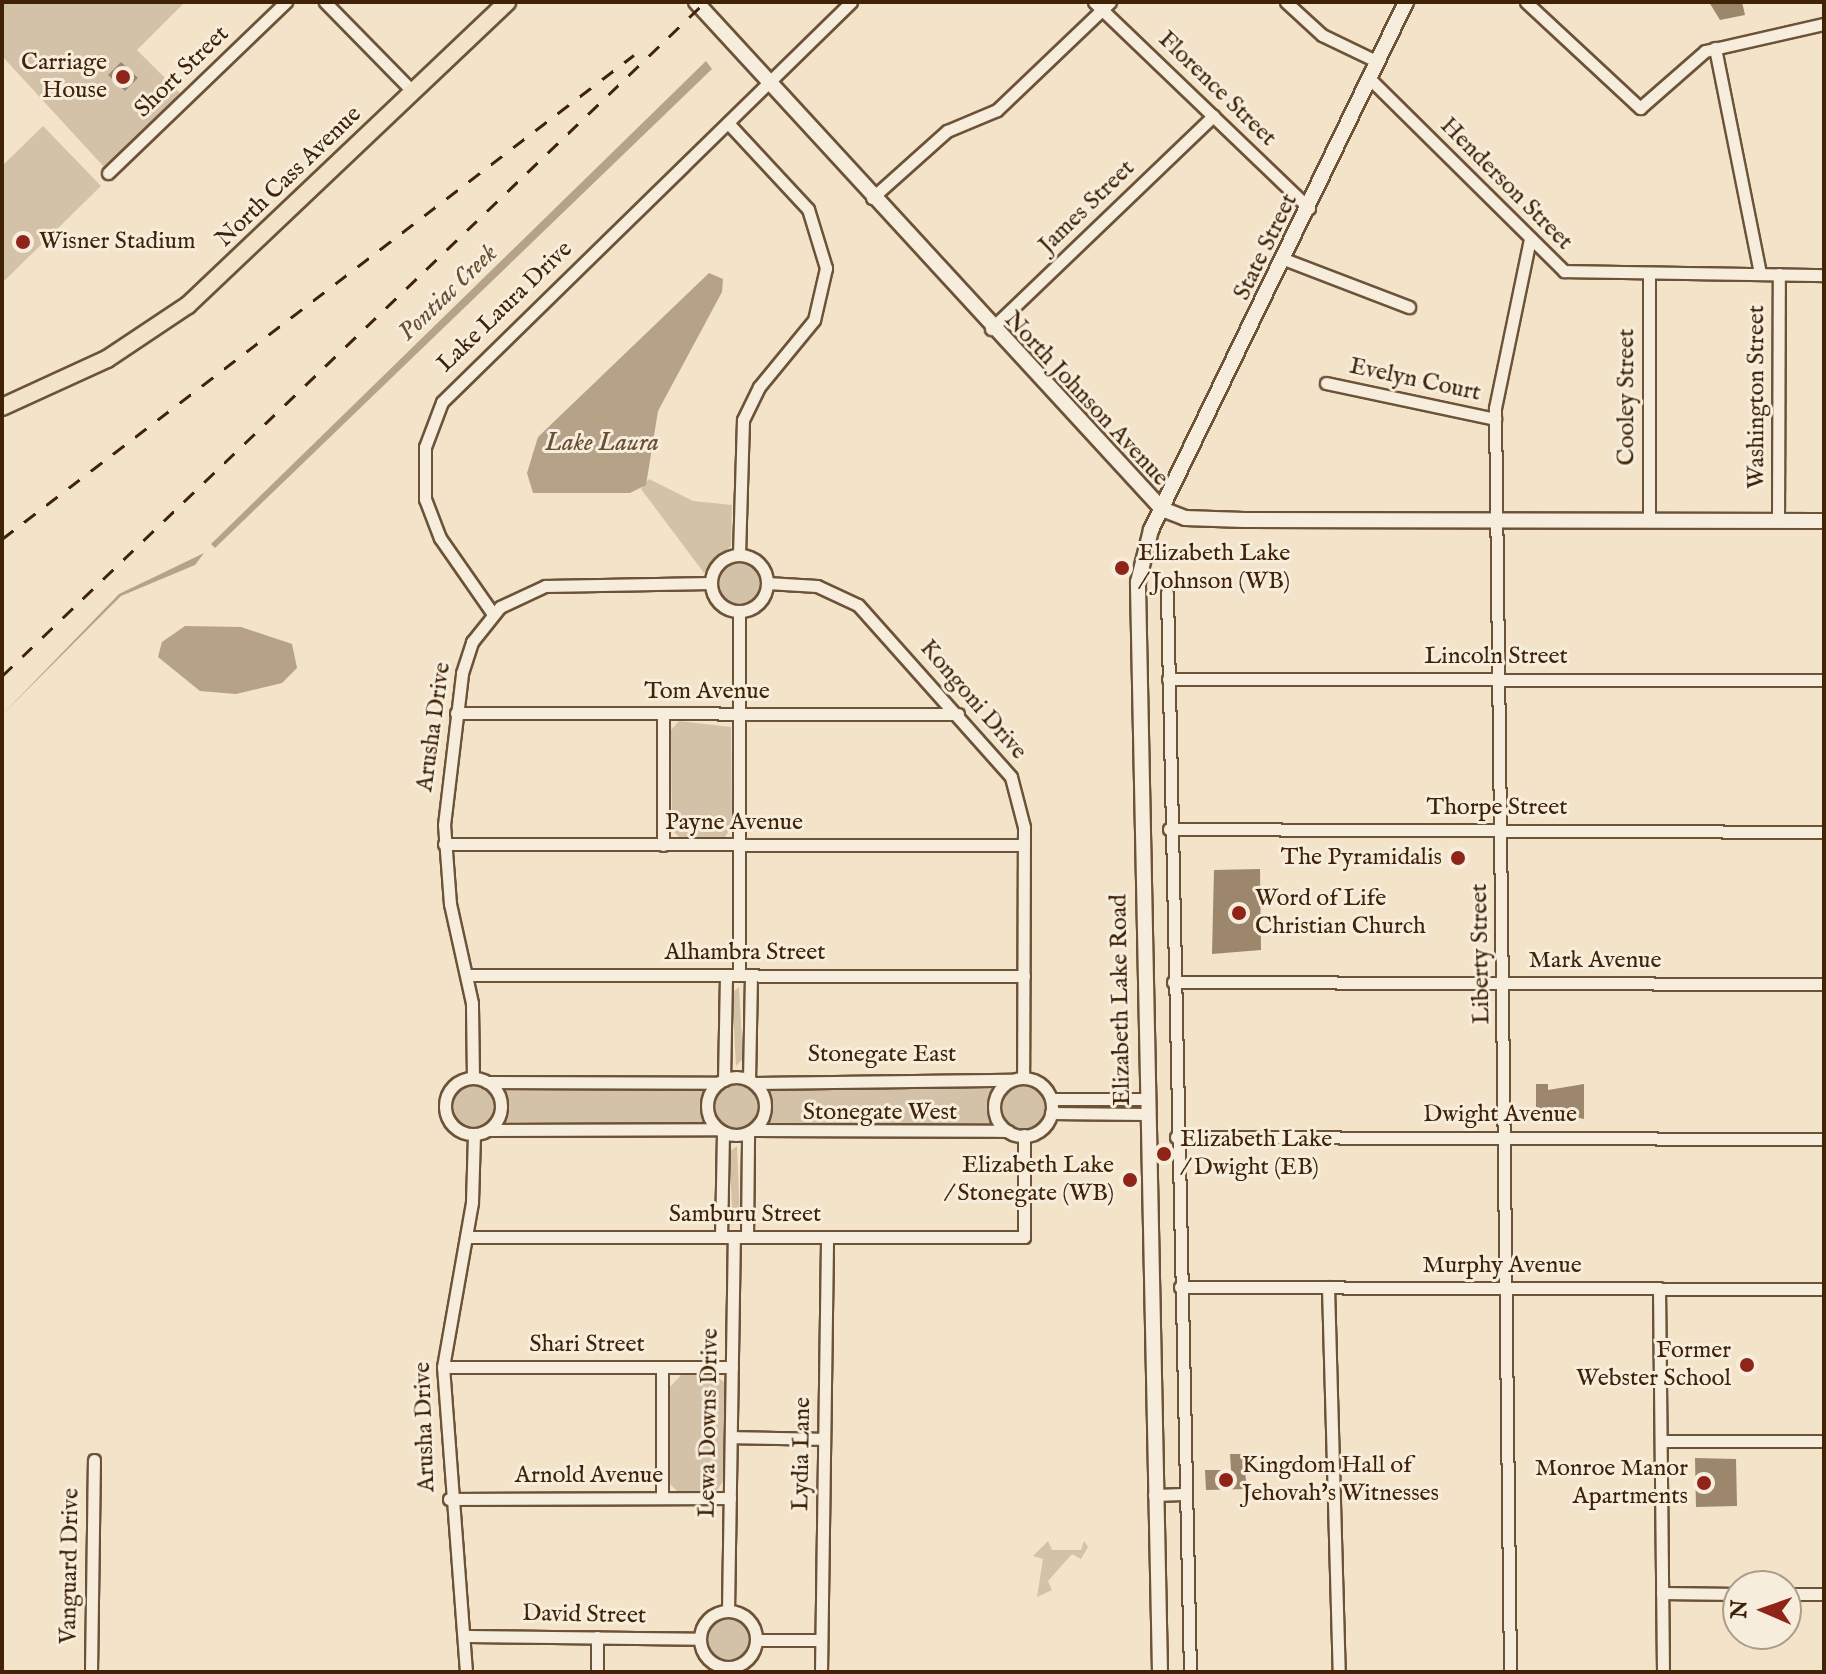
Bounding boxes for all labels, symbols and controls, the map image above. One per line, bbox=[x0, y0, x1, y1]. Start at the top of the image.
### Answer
street label: Short Street bbox=[129, 20, 235, 124]
street label: Florence Street bbox=[1152, 25, 1282, 153]
place label: Carriage House bbox=[21, 49, 107, 105]
marker: Carriage House bbox=[114, 68, 132, 86]
street label: North Cass Avenue bbox=[210, 100, 368, 254]
street label: Henderson Street bbox=[1434, 112, 1578, 256]
street label: James Street bbox=[1033, 154, 1141, 260]
street label: State Street bbox=[1228, 189, 1304, 305]
place label: Wisner Stadium bbox=[39, 228, 196, 256]
marker: Wisner Stadium bbox=[14, 233, 32, 251]
street label: Lake Laura Drive bbox=[431, 235, 579, 379]
water label: Pontiac Creek bbox=[392, 238, 504, 348]
street label: Washington Street bbox=[1743, 305, 1771, 489]
street label: North Johnson Avenue bbox=[998, 306, 1174, 492]
street label: Cooley Street bbox=[1613, 328, 1641, 466]
street label: Evelyn Court bbox=[1347, 352, 1483, 408]
water label: Lake Laura bbox=[545, 427, 659, 459]
place label: Elizabeth Lake / Johnson (WB) bbox=[1138, 540, 1290, 596]
marker: Elizabeth Lake / Johnson (WB) bbox=[1113, 559, 1131, 577]
street label: Kongoni Drive bbox=[913, 634, 1033, 766]
street label: Lincoln Street bbox=[1424, 643, 1568, 671]
street label: Arusha Drive bbox=[411, 661, 457, 793]
street label: Tom Avenue bbox=[644, 678, 770, 706]
street label: Thorpe Street bbox=[1427, 794, 1567, 822]
street label: Payne Avenue bbox=[665, 809, 803, 837]
place label: The Pyramidalis bbox=[1281, 844, 1442, 872]
marker: The Pyramidalis bbox=[1449, 849, 1467, 867]
street label: Liberty Street bbox=[1465, 883, 1497, 1025]
place label: Word of Life Christian Church bbox=[1255, 885, 1426, 941]
street label: Elizabeth Lake Road bbox=[1105, 894, 1137, 1106]
marker: Word of Life Christian Church bbox=[1230, 904, 1248, 922]
street label: Alhambra Street bbox=[664, 939, 826, 967]
street label: Mark Avenue bbox=[1528, 947, 1662, 975]
street label: Stonegate East bbox=[808, 1041, 956, 1069]
street label: Stonegate West bbox=[803, 1099, 957, 1127]
street label: Dwight Avenue bbox=[1423, 1101, 1577, 1129]
place label: Elizabeth Lake / Dwight (EB) bbox=[1180, 1126, 1332, 1182]
marker: Elizabeth Lake / Dwight (EB) bbox=[1155, 1145, 1173, 1163]
place label: Elizabeth Lake / Stonegate (WB) bbox=[944, 1152, 1114, 1208]
marker: Elizabeth Lake / Stonegate (WB) bbox=[1121, 1171, 1139, 1189]
street label: Samburu Street bbox=[669, 1201, 821, 1229]
street label: Murphy Avenue bbox=[1422, 1252, 1582, 1280]
street label: Lewa Downs Drive bbox=[693, 1328, 725, 1518]
street label: Shari Street bbox=[529, 1331, 645, 1359]
place label: Former Webster School bbox=[1576, 1337, 1731, 1393]
marker: Former Webster School bbox=[1738, 1356, 1756, 1374]
street label: Arusha Drive bbox=[408, 1361, 442, 1493]
street label: Lydia Lane bbox=[787, 1397, 817, 1511]
place label: Kingdom Hall of Jehovah's Witnesses bbox=[1242, 1452, 1439, 1508]
place label: Monroe Manor Apartments bbox=[1535, 1455, 1688, 1511]
street label: Arnold Avenue bbox=[515, 1462, 663, 1490]
marker: Kingdom Hall of Jehovah's Witnesses bbox=[1217, 1471, 1235, 1489]
marker: Monroe Manor Apartments bbox=[1695, 1474, 1713, 1492]
street label: Vanguard Drive bbox=[54, 1488, 86, 1644]
north arrow bbox=[1722, 1570, 1802, 1650]
text: N bbox=[1726, 1599, 1754, 1619]
street label: David Street bbox=[522, 1600, 646, 1630]

